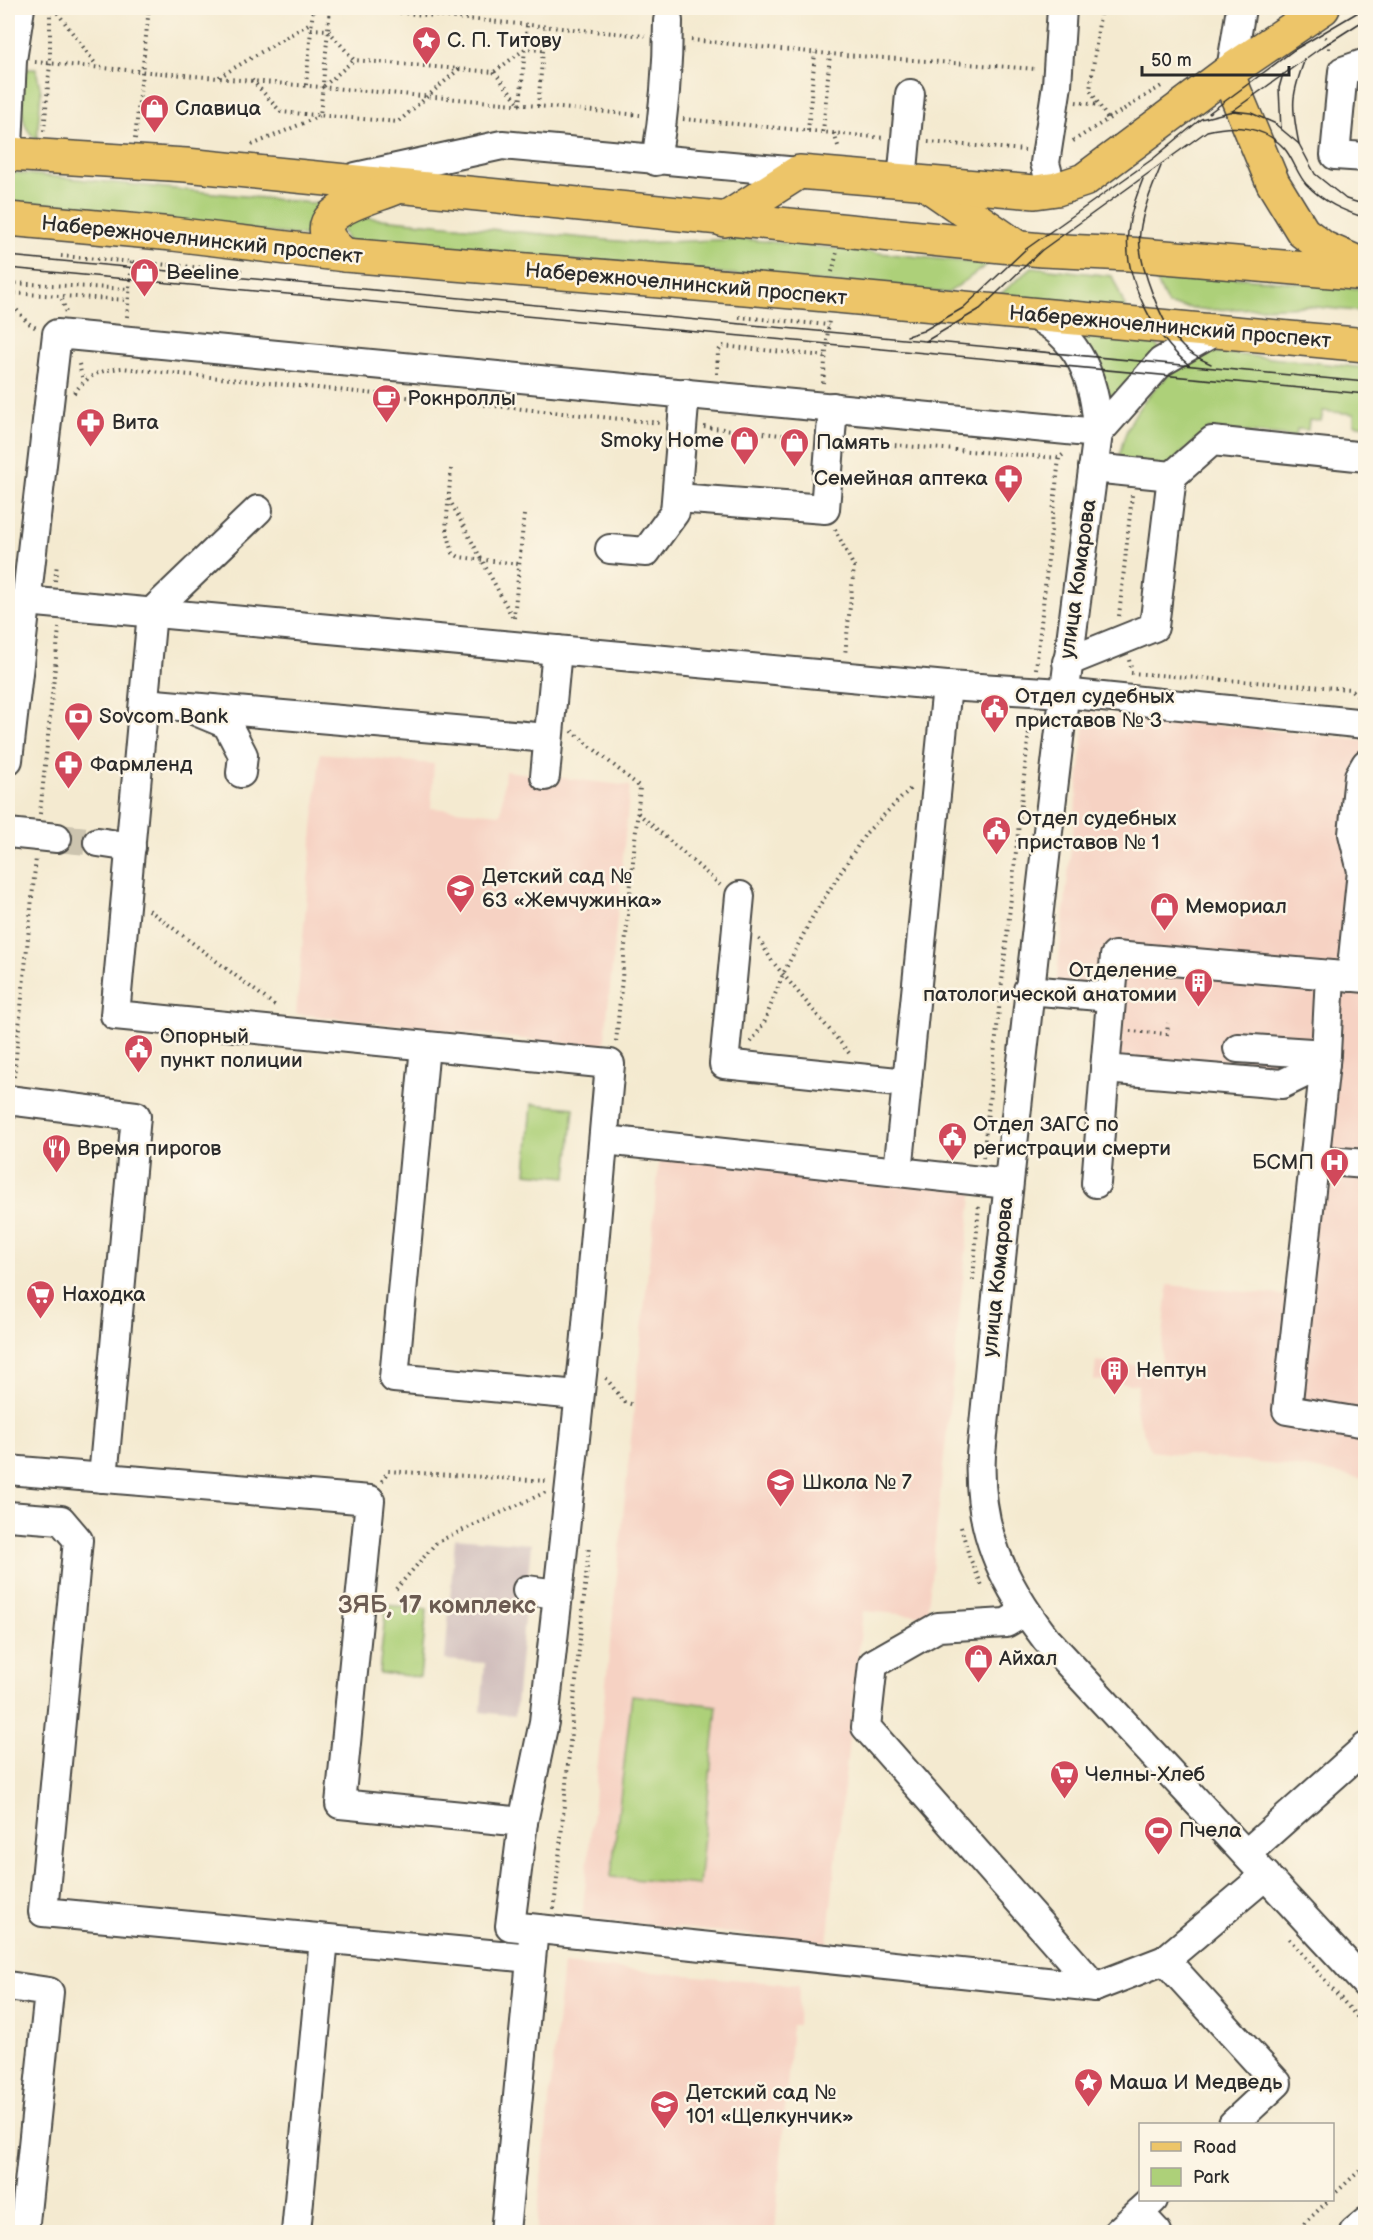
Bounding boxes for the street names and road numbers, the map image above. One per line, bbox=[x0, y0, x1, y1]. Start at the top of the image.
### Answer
street label: Набережночелнинский проспект bbox=[40, 211, 364, 269]
street label: Набережночелнинский проспект bbox=[524, 257, 848, 311]
street label: Набережночелнинский проспект bbox=[1008, 300, 1332, 354]
street label: улица Комарова bbox=[1054, 497, 1102, 660]
street label: улица Комарова bbox=[977, 1195, 1019, 1358]

